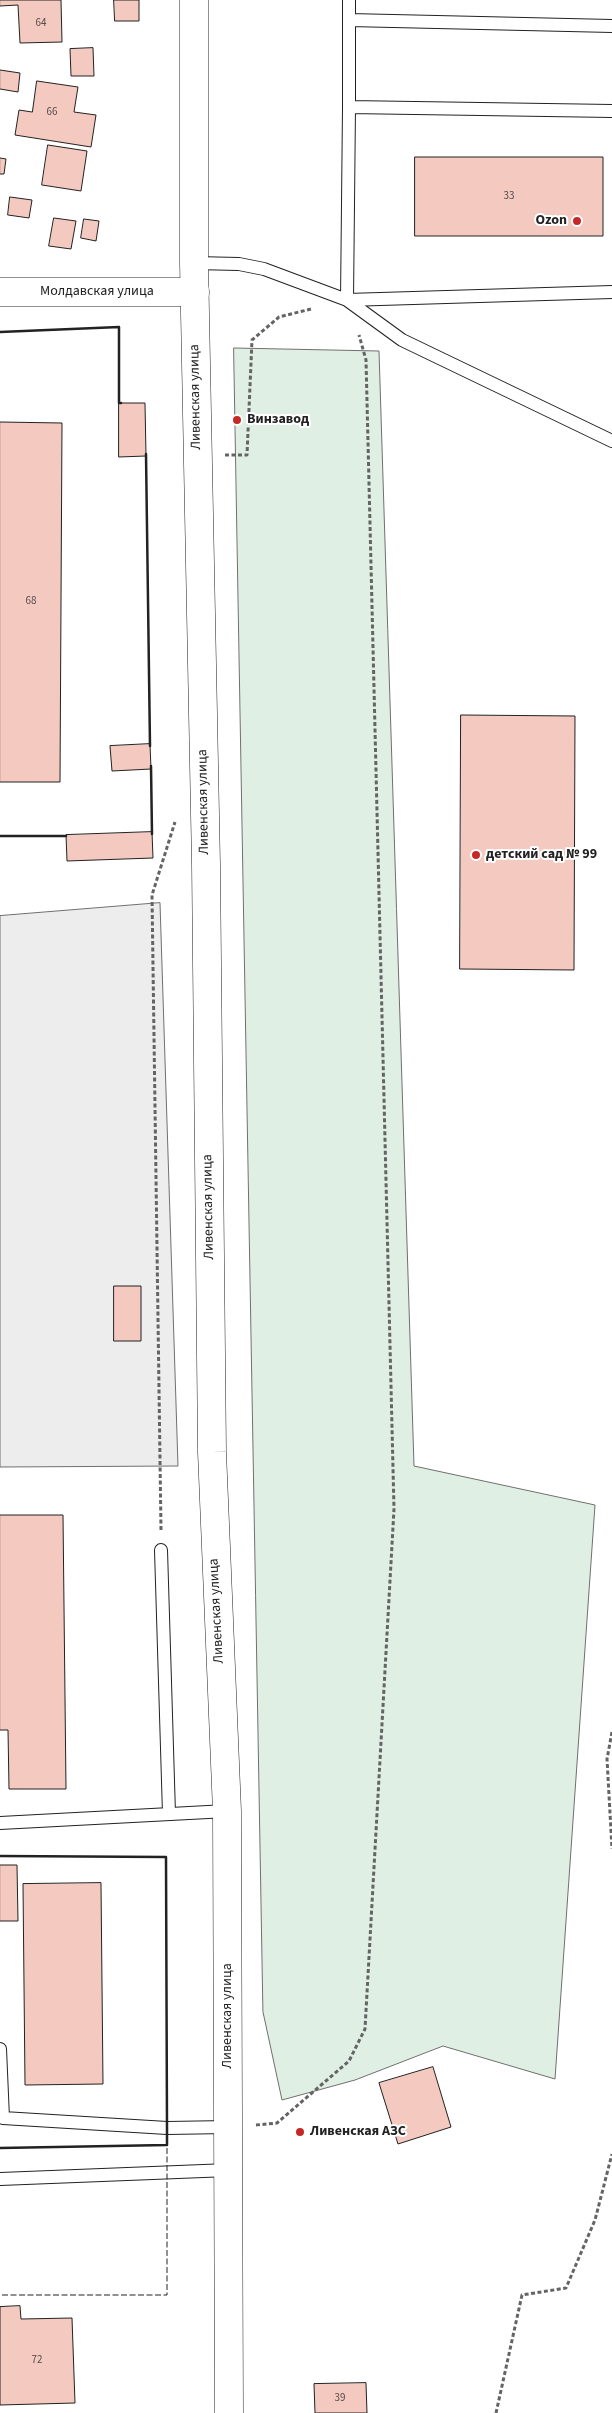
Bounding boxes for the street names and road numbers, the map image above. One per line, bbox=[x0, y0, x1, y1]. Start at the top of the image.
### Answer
street label: Молдавская улица bbox=[40, 284, 154, 300]
street label: Ливенская улица bbox=[187, 344, 205, 450]
street label: Ливенская улица bbox=[195, 749, 213, 855]
street label: Ливенская улица bbox=[200, 1154, 218, 1260]
street label: Ливенская улица bbox=[206, 1558, 228, 1664]
street label: Ливенская улица bbox=[220, 1963, 236, 2069]

